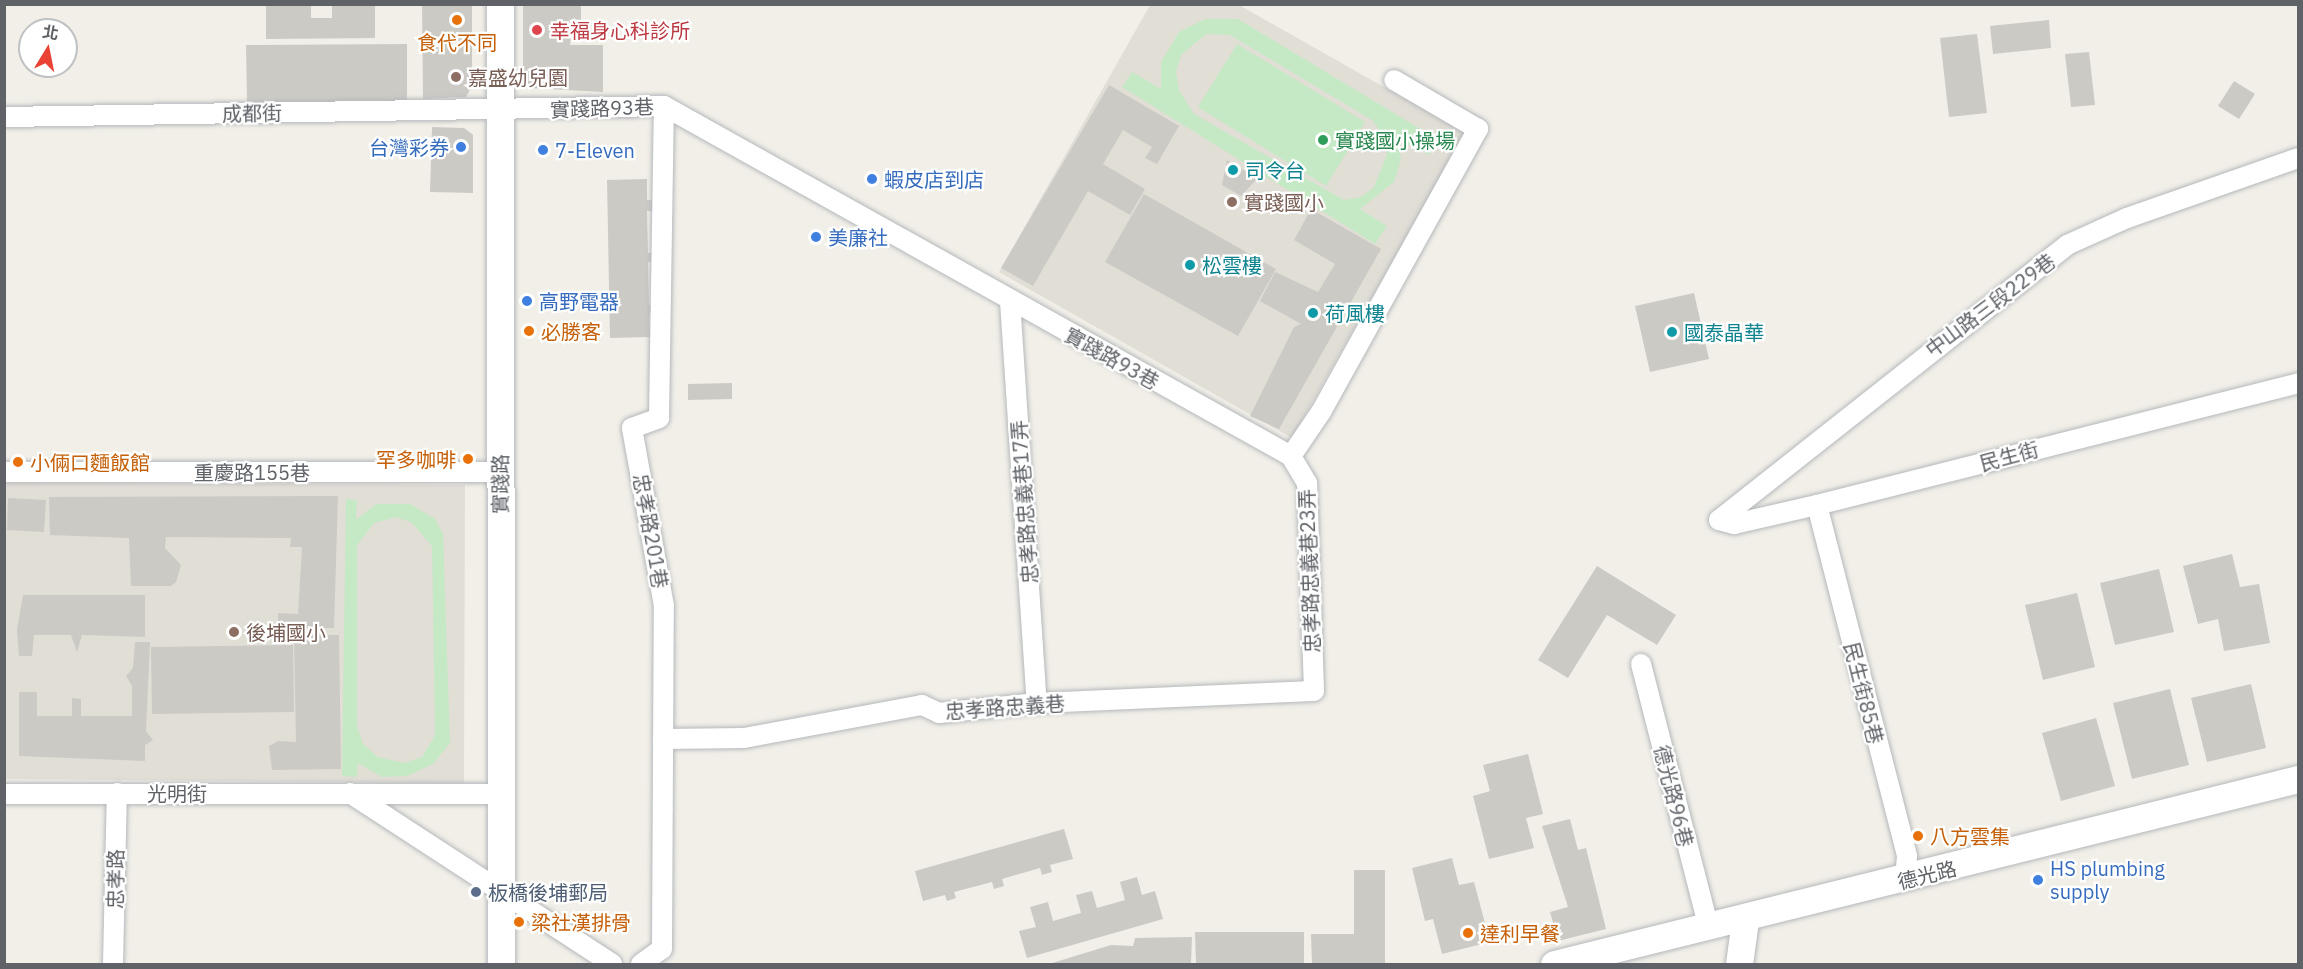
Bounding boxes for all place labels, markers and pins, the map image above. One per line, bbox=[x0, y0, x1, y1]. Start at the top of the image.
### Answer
marker: 食代不同 bbox=[450, 13, 464, 27]
place label: 幸福身心科診所 bbox=[550, 18, 690, 42]
marker: 幸福身心科診所 bbox=[528, 21, 546, 39]
place label: 食代不同 bbox=[417, 30, 497, 54]
place label: 嘉盛幼兒園 bbox=[468, 65, 568, 89]
marker: 嘉盛幼兒園 bbox=[449, 70, 463, 84]
place label: 實踐國小操場 bbox=[1335, 128, 1455, 152]
marker: 實踐國小操場 bbox=[1316, 133, 1330, 147]
place label: 台灣彩券 bbox=[369, 135, 449, 159]
place label: 7-Eleven bbox=[555, 138, 635, 162]
marker: 台灣彩券 bbox=[454, 140, 468, 154]
marker: 7-Eleven bbox=[536, 143, 550, 157]
place label: 司令台 bbox=[1245, 158, 1305, 182]
marker: 司令台 bbox=[1226, 163, 1240, 177]
place label: 蝦皮店到店 bbox=[884, 167, 984, 191]
marker: 蝦皮店到店 bbox=[865, 172, 879, 186]
place label: 實踐國小 bbox=[1244, 190, 1324, 214]
marker: 實踐國小 bbox=[1225, 195, 1239, 209]
place label: 美廉社 bbox=[828, 225, 888, 249]
marker: 美廉社 bbox=[809, 230, 823, 244]
place label: 松雲樓 bbox=[1202, 253, 1262, 277]
marker: 松雲樓 bbox=[1183, 258, 1197, 272]
place label: 高野電器 bbox=[539, 289, 619, 313]
marker: 高野電器 bbox=[520, 294, 534, 308]
place label: 荷風樓 bbox=[1325, 301, 1385, 325]
marker: 荷風樓 bbox=[1306, 306, 1320, 320]
place label: 必勝客 bbox=[541, 319, 601, 343]
place label: 國泰晶華 bbox=[1684, 320, 1764, 344]
marker: 必勝客 bbox=[522, 324, 536, 338]
marker: 國泰晶華 bbox=[1665, 325, 1679, 339]
place label: 罕多咖啡 bbox=[376, 447, 456, 471]
place label: 小倆口麵飯館 bbox=[30, 450, 150, 474]
marker: 罕多咖啡 bbox=[461, 452, 475, 466]
marker: 小倆口麵飯館 bbox=[11, 455, 25, 469]
place label: 後埔國小 bbox=[246, 620, 326, 644]
marker: 後埔國小 bbox=[227, 625, 241, 639]
place label: 八方雲集 bbox=[1930, 824, 2010, 848]
marker: 八方雲集 bbox=[1911, 829, 1925, 843]
place label: HS plumbing supply bbox=[2050, 856, 2165, 903]
marker: HS plumbing supply bbox=[2031, 873, 2045, 887]
place label: 板橋後埔郵局 bbox=[488, 880, 608, 904]
marker: 板橋後埔郵局 bbox=[469, 885, 483, 899]
place label: 梁社漢排骨 bbox=[531, 910, 631, 934]
marker: 梁社漢排骨 bbox=[512, 915, 526, 929]
place label: 達利早餐 bbox=[1480, 921, 1560, 945]
marker: 達利早餐 bbox=[1461, 926, 1475, 940]

